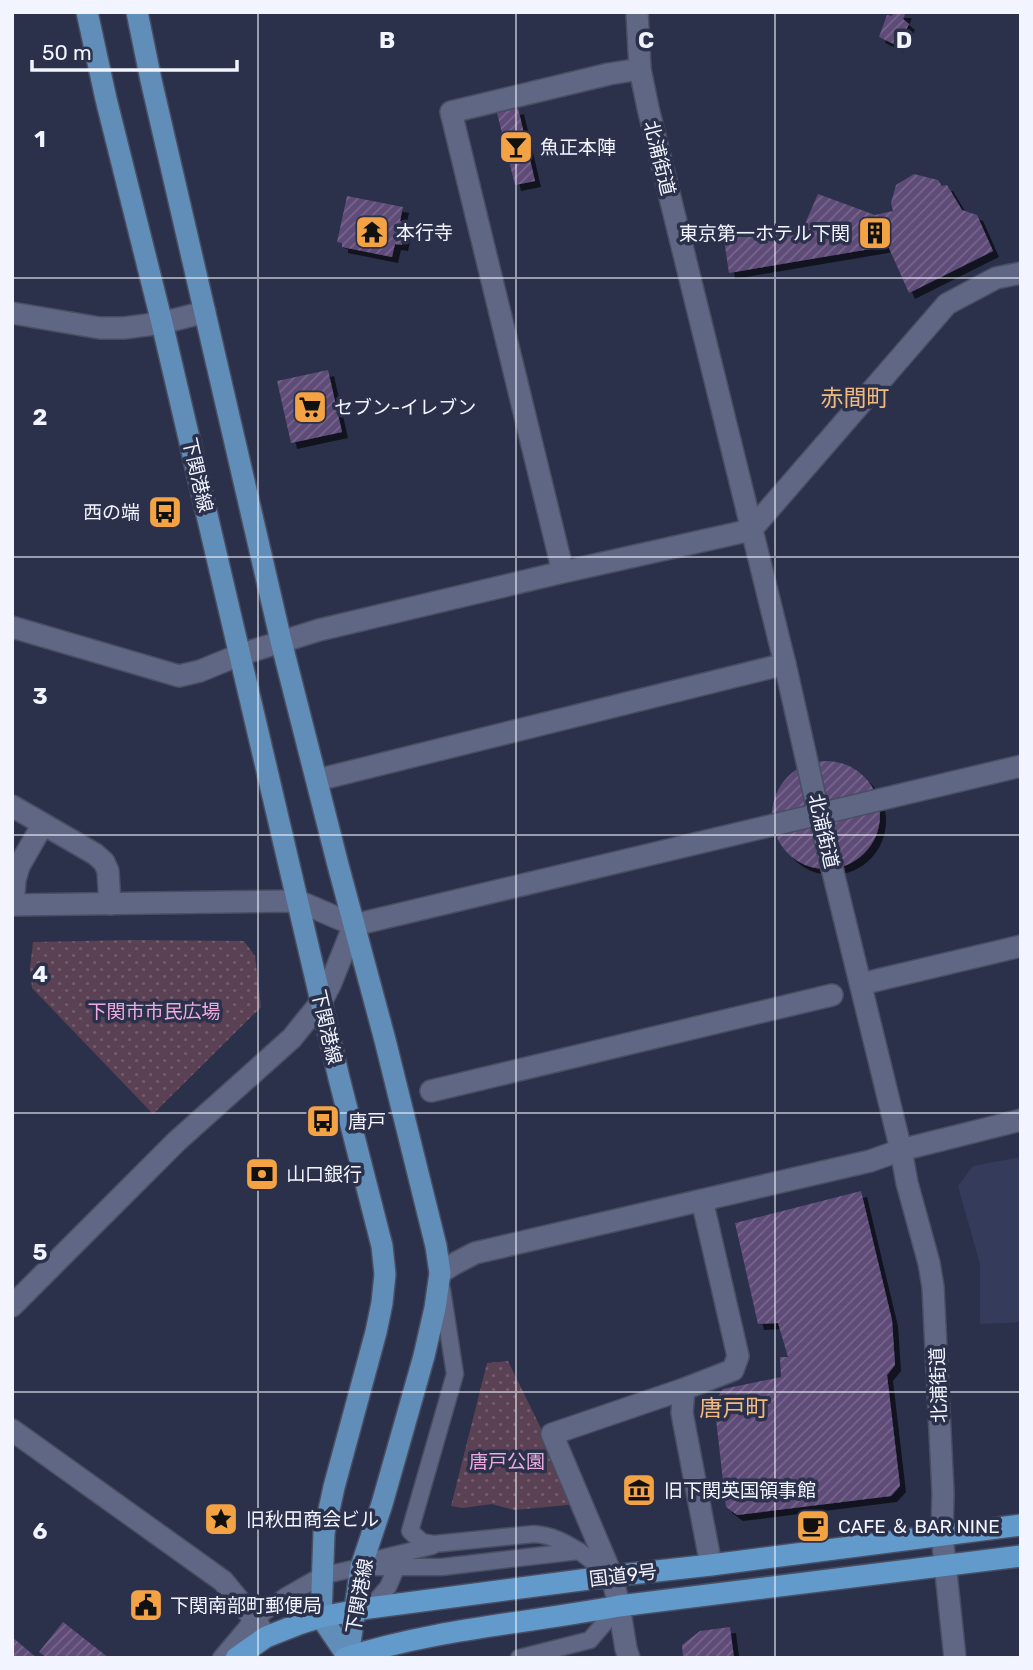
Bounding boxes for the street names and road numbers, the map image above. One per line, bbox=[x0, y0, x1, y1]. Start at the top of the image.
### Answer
street label: 北浦街道 bbox=[639, 118, 680, 198]
street label: 下関港線 bbox=[178, 435, 217, 515]
street label: 北浦街道 bbox=[804, 791, 843, 871]
street label: 下関港線 bbox=[307, 987, 346, 1067]
street label: 北浦街道 bbox=[926, 1347, 951, 1423]
street label: 下関港線 bbox=[342, 1557, 377, 1636]
street label: 国道9号 bbox=[588, 1560, 658, 1591]

